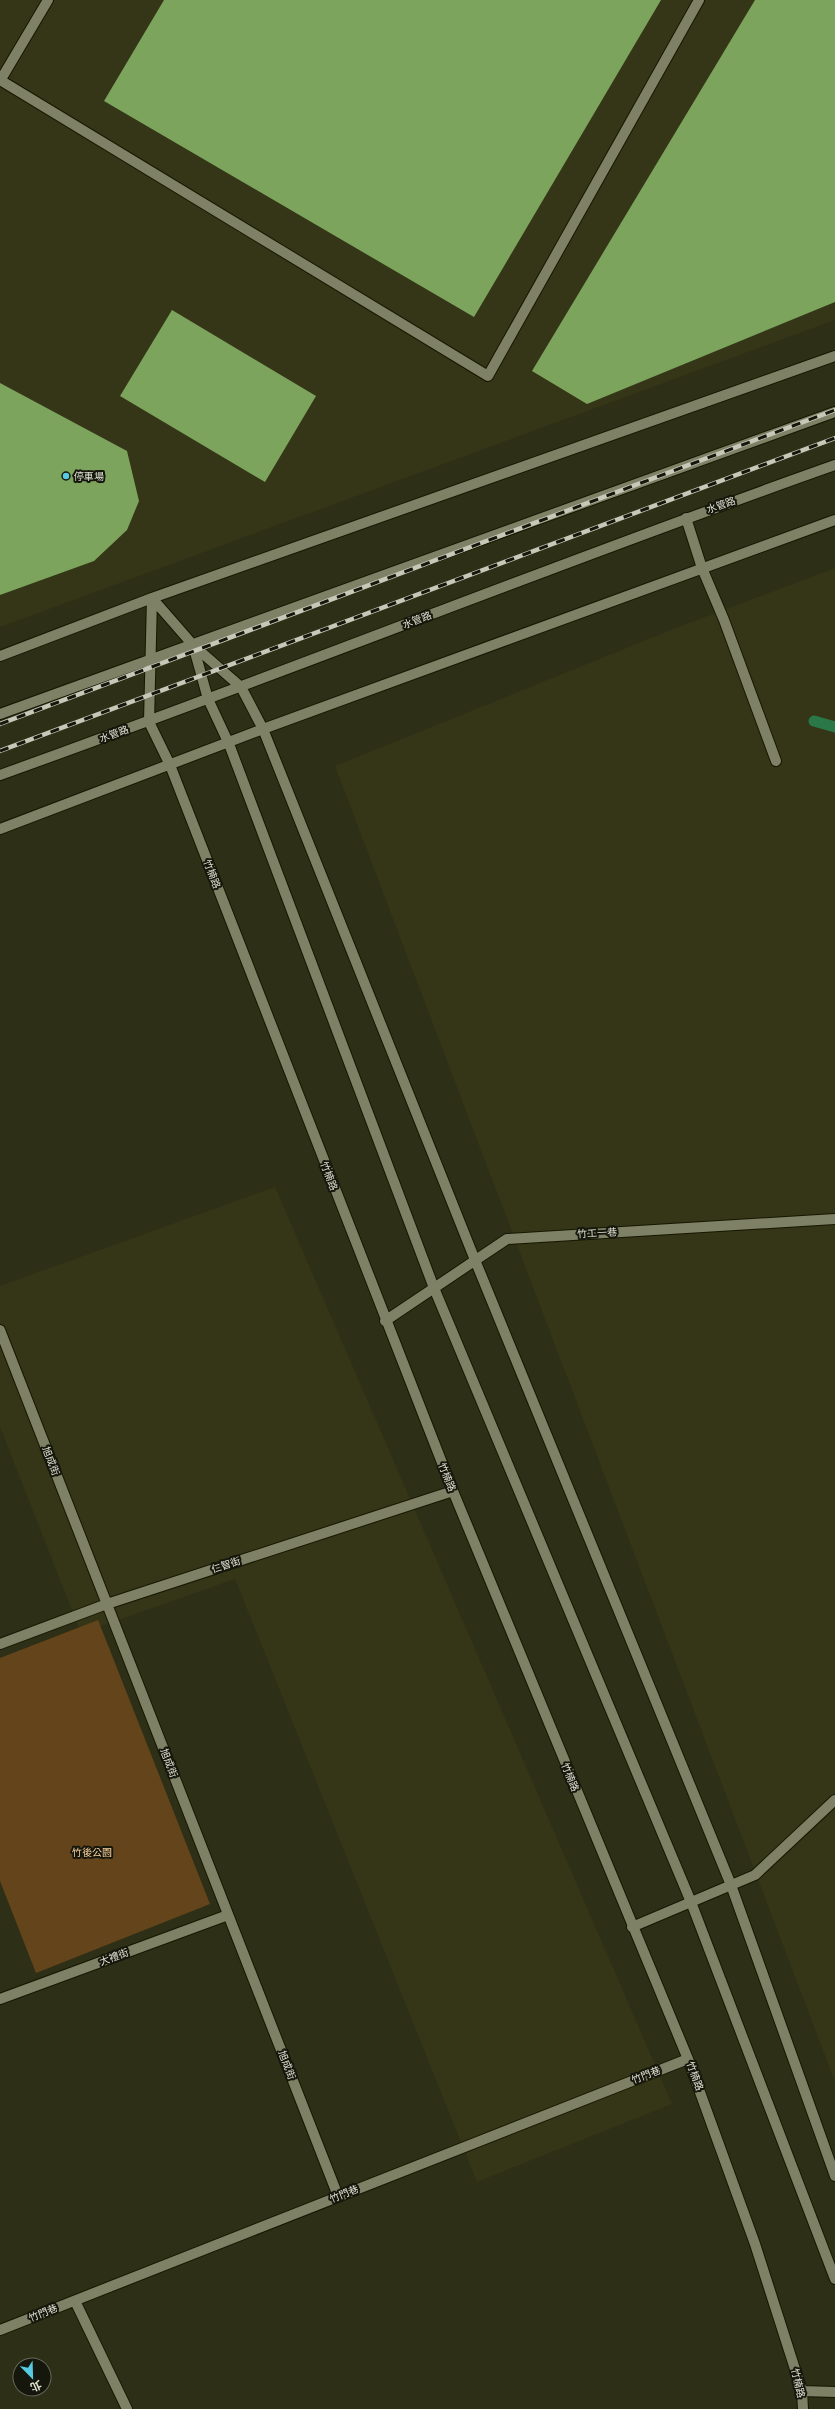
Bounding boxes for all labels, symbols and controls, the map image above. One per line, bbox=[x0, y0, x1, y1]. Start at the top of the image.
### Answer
place label: 停車場 bbox=[74, 470, 104, 483]
marker: 停車場 bbox=[61, 471, 71, 481]
street label: 水管路 bbox=[705, 494, 737, 516]
street label: 水管路 bbox=[401, 609, 433, 631]
street label: 水管路 bbox=[98, 723, 130, 745]
street label: 竹楠路 bbox=[201, 858, 223, 890]
street label: 竹楠路 bbox=[318, 1160, 340, 1192]
street label: 竹工一巷 bbox=[577, 1225, 617, 1241]
street label: 旭成街 bbox=[40, 1445, 62, 1477]
street label: 竹楠路 bbox=[435, 1461, 459, 1493]
street label: 仁智街 bbox=[210, 1554, 242, 1576]
street label: 旭成街 bbox=[158, 1747, 180, 1779]
street label: 竹楠路 bbox=[558, 1761, 582, 1793]
park label: 竹後公園 bbox=[72, 1846, 112, 1859]
street label: 大禮街 bbox=[98, 1946, 130, 1968]
street label: 旭成街 bbox=[276, 2049, 298, 2081]
street label: 竹楠路 bbox=[684, 2060, 706, 2092]
street label: 竹門巷 bbox=[630, 2064, 662, 2086]
street label: 竹門巷 bbox=[328, 2182, 360, 2206]
street label: 竹門巷 bbox=[27, 2301, 59, 2325]
north arrow bbox=[12, 2357, 52, 2397]
street label: 竹楠路 bbox=[788, 2367, 808, 2399]
text: 北 bbox=[28, 2378, 44, 2395]

